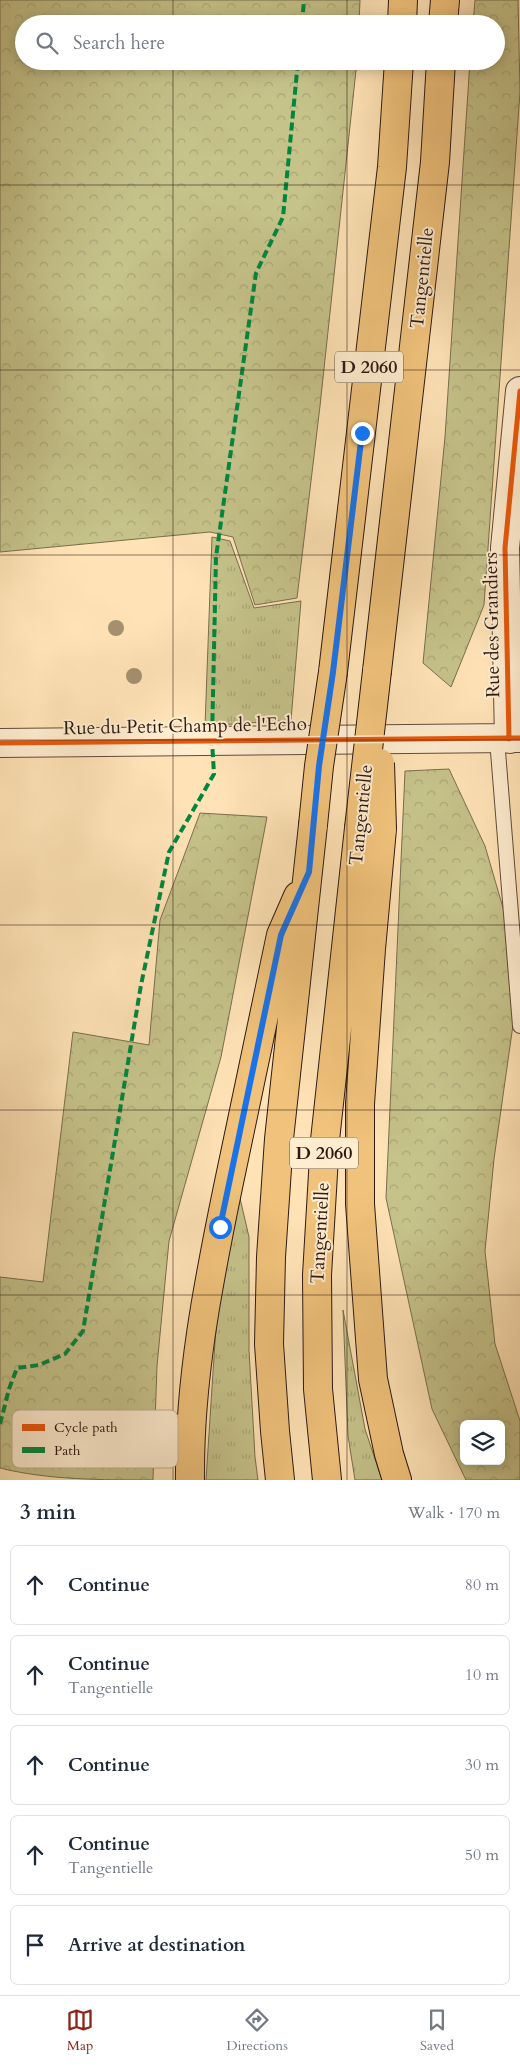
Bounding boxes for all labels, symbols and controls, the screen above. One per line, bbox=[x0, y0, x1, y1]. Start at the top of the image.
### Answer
search box bbox=[15, 15, 505, 70]
icon: search bbox=[33, 29, 61, 57]
text: Search here bbox=[73, 30, 165, 56]
street label: Tangentielle bbox=[404, 226, 440, 330]
road number: D 2060 bbox=[335, 352, 403, 382]
route end bbox=[351, 422, 374, 445]
street label: Rue des Grandiers bbox=[478, 552, 506, 698]
street label: Rue du Petit Champ de l'Echo bbox=[63, 711, 307, 741]
street label: Tangentielle bbox=[343, 763, 379, 867]
road number: D 2060 bbox=[290, 1138, 358, 1168]
street label: Tangentielle bbox=[304, 1182, 336, 1284]
route start bbox=[209, 1216, 232, 1239]
legend bbox=[12, 1410, 178, 1468]
text: Cycle path bbox=[54, 1418, 118, 1437]
map controls bbox=[460, 1420, 505, 1465]
button: layers bbox=[460, 1420, 505, 1465]
text: Path bbox=[54, 1441, 81, 1460]
text: 3 min bbox=[20, 1498, 76, 1527]
text: Walk · 170 m bbox=[408, 1502, 500, 1524]
icon: ahead bbox=[21, 1571, 49, 1599]
text: Continue bbox=[68, 1572, 150, 1598]
text: 80 m bbox=[465, 1574, 499, 1596]
text: Continue bbox=[68, 1651, 150, 1677]
icon: ahead bbox=[21, 1661, 49, 1689]
text: 10 m bbox=[465, 1664, 499, 1686]
text: Tangentielle bbox=[68, 1677, 153, 1699]
icon: ahead bbox=[21, 1751, 49, 1779]
text: Continue bbox=[68, 1752, 150, 1778]
text: 30 m bbox=[465, 1754, 499, 1776]
text: Continue bbox=[68, 1831, 150, 1857]
icon: ahead bbox=[21, 1841, 49, 1869]
text: 50 m bbox=[465, 1844, 499, 1866]
text: Tangentielle bbox=[68, 1857, 153, 1879]
icon: arrive bbox=[21, 1931, 49, 1959]
text: Arrive at destination bbox=[68, 1932, 245, 1958]
tab: Map bbox=[66, 2006, 94, 2055]
tab: Directions bbox=[226, 2006, 288, 2055]
tab: Saved bbox=[420, 2006, 454, 2055]

